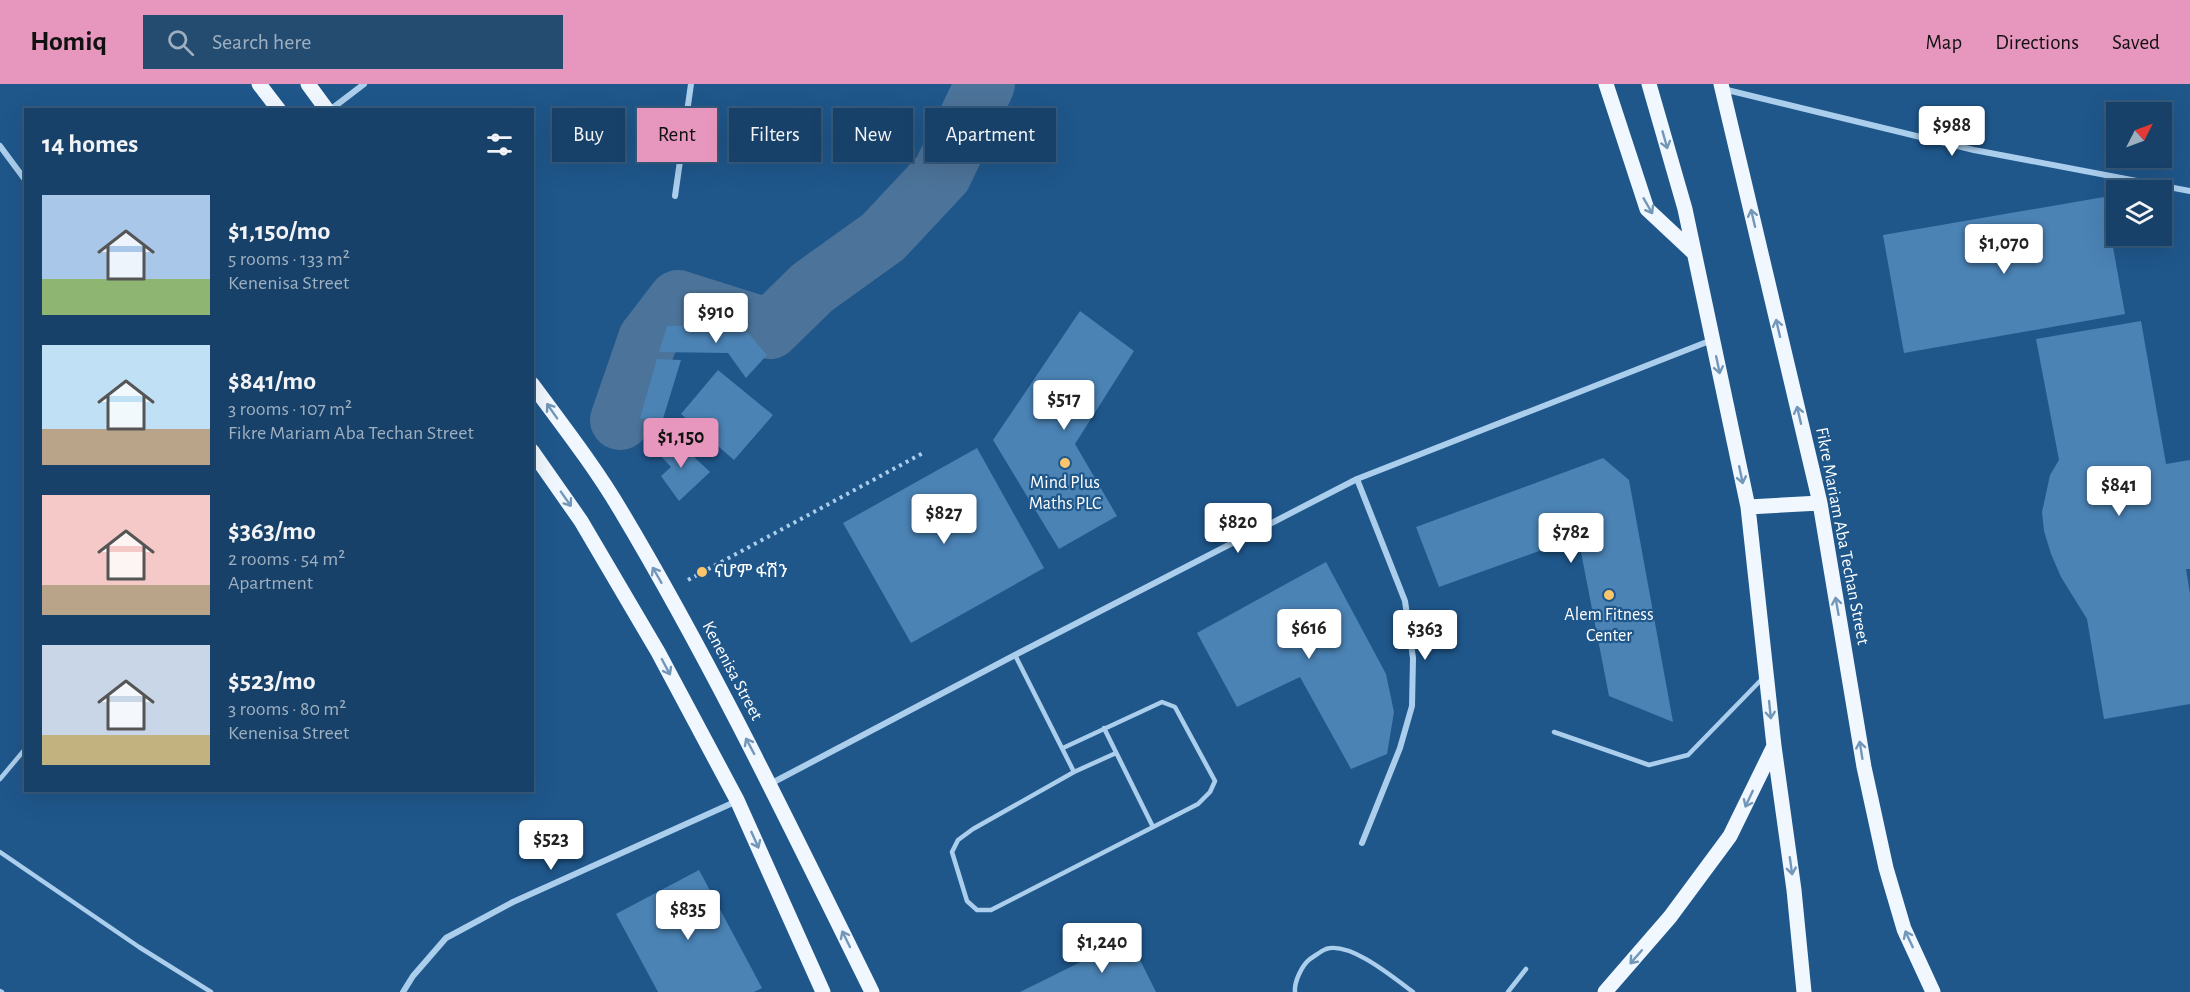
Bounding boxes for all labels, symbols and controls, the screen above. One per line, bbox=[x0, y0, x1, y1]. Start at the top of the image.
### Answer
search box bbox=[143, 15, 563, 69]
icon: search bbox=[164, 26, 197, 59]
text: Homiq bbox=[30, 28, 107, 56]
text: Search here bbox=[212, 31, 312, 53]
text: Map bbox=[1926, 32, 1962, 53]
text: Directions bbox=[1995, 32, 2079, 53]
text: Saved bbox=[2112, 32, 2160, 53]
north arrow bbox=[2106, 102, 2172, 168]
map controls bbox=[2106, 102, 2172, 246]
pin: $988 bbox=[1916, 106, 1988, 157]
chip: Buy bbox=[552, 108, 625, 162]
chip: Rent bbox=[637, 108, 717, 162]
chip: Filters bbox=[729, 108, 821, 162]
chip: New bbox=[833, 108, 913, 162]
chip: Apartment bbox=[925, 108, 1056, 162]
text: $988 bbox=[1933, 115, 1971, 135]
icon: filters bbox=[483, 128, 516, 161]
one-way arrow bbox=[1660, 130, 1671, 149]
text: 14 homes bbox=[42, 131, 138, 157]
button: layers bbox=[2106, 180, 2172, 246]
one-way arrow bbox=[1642, 197, 1654, 214]
one-way arrow bbox=[1746, 209, 1758, 228]
text: $1,150/mo bbox=[228, 218, 330, 244]
icon: home bbox=[90, 219, 162, 291]
pin: $1,070 bbox=[1955, 224, 2053, 275]
text: $1,070 bbox=[1979, 233, 2029, 253]
text: 5 rooms · 133 m² bbox=[228, 249, 350, 269]
text: Kenenisa Street bbox=[228, 273, 349, 293]
pin: $910 bbox=[680, 293, 752, 344]
text: $910 bbox=[698, 302, 734, 322]
one-way arrow bbox=[1772, 319, 1784, 338]
one-way arrow bbox=[1712, 355, 1724, 374]
text: $841/mo bbox=[228, 368, 316, 394]
icon: home bbox=[90, 369, 162, 441]
pin: $517 bbox=[1028, 380, 1100, 431]
text: $517 bbox=[1047, 389, 1081, 409]
text: 3 rooms · 107 m² bbox=[228, 399, 352, 419]
one-way arrow bbox=[546, 403, 558, 419]
one-way arrow bbox=[1792, 406, 1804, 425]
pin: $1,150 bbox=[632, 418, 730, 469]
text: Fikre Mariam Aba Techan Street bbox=[228, 423, 474, 443]
street label: Fikre Mariam Aba Techan Street bbox=[1812, 426, 1872, 647]
text: $1,150 bbox=[657, 427, 705, 447]
marker: Mind Plus Maths PLC bbox=[1058, 456, 1072, 470]
one-way arrow bbox=[1736, 465, 1748, 484]
pin: $841 bbox=[2083, 466, 2155, 517]
place label: Mind Plus Maths PLC bbox=[1029, 474, 1101, 513]
text: $841 bbox=[2101, 475, 2137, 495]
one-way arrow bbox=[560, 491, 572, 507]
pin: $827 bbox=[908, 494, 980, 545]
text: $827 bbox=[926, 503, 962, 523]
pin: $820 bbox=[1202, 503, 1274, 554]
text: $820 bbox=[1219, 512, 1257, 532]
pin: $782 bbox=[1535, 513, 1607, 564]
text: $363/mo bbox=[228, 518, 316, 544]
icon: home bbox=[90, 519, 162, 591]
text: $782 bbox=[1553, 522, 1589, 542]
text: 2 rooms · 54 m² bbox=[228, 549, 345, 569]
place label: ናሆም ፋሽን bbox=[714, 561, 788, 581]
marker: ናሆም ፋሽን bbox=[695, 565, 709, 579]
one-way arrow bbox=[651, 567, 663, 584]
text: Apartment bbox=[228, 573, 313, 593]
marker: Alem Fitness Center bbox=[1602, 588, 1616, 602]
one-way arrow bbox=[1831, 597, 1842, 617]
place label: Alem Fitness Center bbox=[1564, 606, 1654, 645]
pin: $616 bbox=[1273, 609, 1345, 660]
pin: $363 bbox=[1389, 610, 1461, 661]
text: $616 bbox=[1291, 618, 1327, 638]
street label: Kenenisa Street bbox=[698, 619, 766, 724]
text: $363 bbox=[1407, 619, 1443, 639]
one-way arrow bbox=[661, 657, 672, 675]
text: $523/mo bbox=[228, 668, 316, 694]
icon: home bbox=[90, 669, 162, 741]
text: 3 rooms · 80 m² bbox=[228, 699, 346, 719]
one-way arrow bbox=[1765, 700, 1776, 720]
text: Kenenisa Street bbox=[228, 723, 349, 743]
one-way arrow bbox=[744, 738, 756, 755]
one-way arrow bbox=[1856, 741, 1867, 761]
one-way arrow bbox=[1743, 790, 1755, 808]
pin: $523 bbox=[515, 820, 587, 871]
text: $523 bbox=[533, 829, 569, 849]
one-way arrow bbox=[750, 830, 761, 848]
one-way arrow bbox=[1785, 856, 1796, 876]
pin: $835 bbox=[652, 890, 724, 941]
text: $835 bbox=[670, 899, 706, 919]
pin: $1,240 bbox=[1053, 923, 1151, 974]
one-way arrow bbox=[840, 931, 852, 949]
one-way arrow bbox=[1902, 931, 1914, 949]
text: $1,240 bbox=[1077, 932, 1127, 952]
one-way arrow bbox=[1629, 949, 1643, 964]

